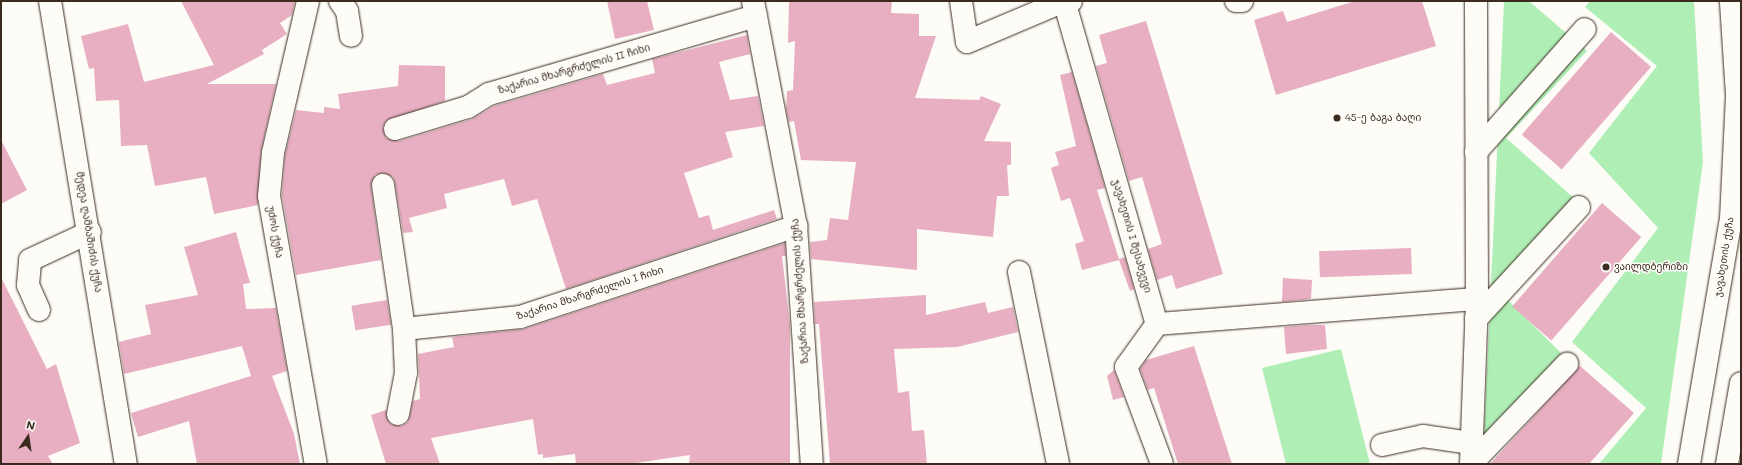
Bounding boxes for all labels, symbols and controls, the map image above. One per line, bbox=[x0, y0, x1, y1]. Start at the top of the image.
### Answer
street label: ზაქარია მხარგრძელის II ჩიხი bbox=[497, 42, 651, 96]
place label: 45-ე ბაგა ბაღი bbox=[1345, 112, 1421, 124]
marker: 45-ე ბაგა ბაღი bbox=[1332, 113, 1342, 123]
street label: მედეა ღამბაშიძის ქუჩა bbox=[74, 171, 104, 293]
street label: ჯავახეთის I შესახვევი bbox=[1110, 178, 1154, 294]
street label: უძოს ქუჩა bbox=[265, 205, 285, 259]
street label: ჯავახეთის ქუჩა bbox=[1712, 216, 1736, 298]
street label: ზაქარია მხარგრძელის ქუჩა bbox=[789, 218, 811, 364]
place label: ვაილდბერიზი bbox=[1614, 261, 1688, 273]
marker: ვაილდბერიზი bbox=[1601, 262, 1611, 272]
street label: ზაქარია მხარგრძელის I ჩიხი bbox=[515, 264, 665, 322]
north arrow bbox=[8, 417, 48, 457]
text: N bbox=[25, 417, 37, 433]

